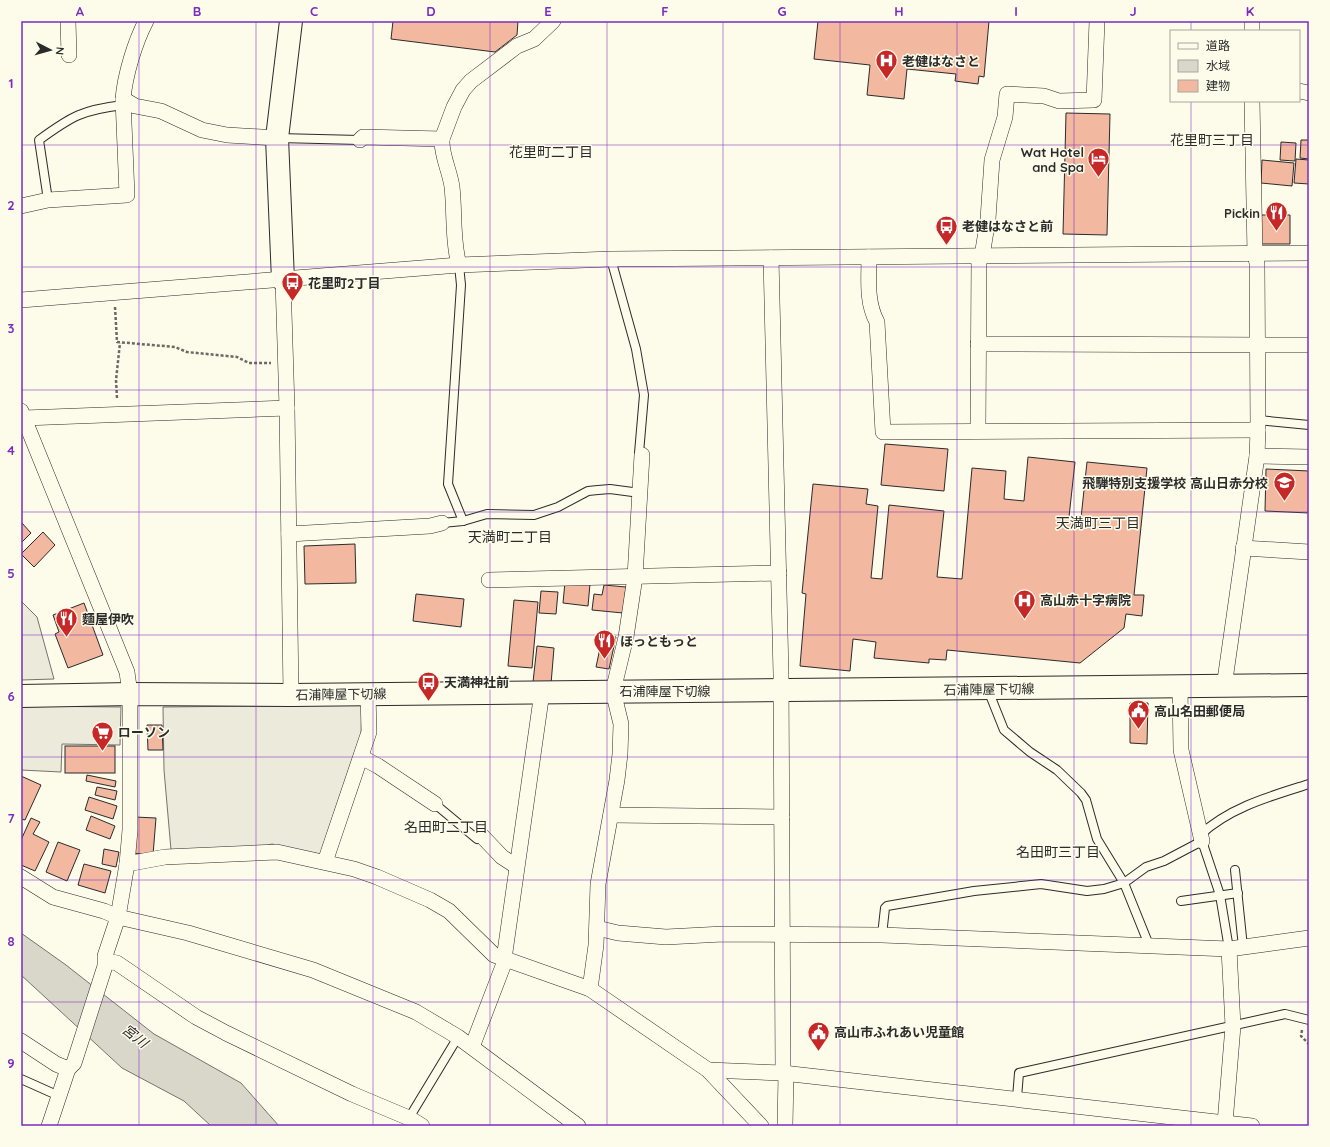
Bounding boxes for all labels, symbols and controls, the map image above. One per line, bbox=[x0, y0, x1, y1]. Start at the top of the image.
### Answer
text: A bbox=[76, 3, 85, 19]
text: B bbox=[193, 3, 201, 19]
text: C bbox=[310, 3, 318, 19]
text: D bbox=[426, 3, 436, 19]
text: E bbox=[544, 3, 552, 19]
text: F bbox=[661, 3, 669, 19]
text: G bbox=[777, 3, 787, 19]
text: H bbox=[894, 3, 904, 19]
text: I bbox=[1014, 3, 1018, 19]
text: J bbox=[1129, 3, 1137, 19]
text: K bbox=[1246, 3, 1255, 19]
north arrow bbox=[30, 30, 70, 70]
legend bbox=[1170, 30, 1300, 102]
text: 道路 bbox=[1206, 38, 1230, 53]
text: N bbox=[53, 46, 67, 56]
hospital icon: 老健はなさと bbox=[874, 48, 900, 81]
place label: 老健はなさと bbox=[902, 53, 980, 69]
text: 水域 bbox=[1206, 58, 1230, 73]
text: 1 bbox=[8, 75, 14, 91]
text: 建物 bbox=[1206, 78, 1230, 93]
district label: 花里町三丁目 bbox=[1170, 131, 1254, 149]
district label: 花里町二丁目 bbox=[509, 143, 593, 161]
place label: Wat Hotel and Spa bbox=[1021, 144, 1084, 175]
hotel icon: Wat Hotel and Spa bbox=[1086, 146, 1112, 179]
text: 2 bbox=[7, 197, 15, 213]
restaurant icon: Pickin bbox=[1263, 200, 1289, 233]
place label: Pickin bbox=[1224, 205, 1260, 221]
bus stop icon: 老健はなさと前 bbox=[933, 213, 959, 246]
place label: 老健はなさと前 bbox=[962, 218, 1053, 234]
bus stop icon: 花里町2丁目 bbox=[279, 270, 305, 303]
place label: 花里町2丁目 bbox=[308, 275, 380, 291]
text: 3 bbox=[8, 320, 15, 336]
text: 4 bbox=[7, 442, 15, 458]
school or university icon: 飛騨特別支援学校 高山日赤分校 bbox=[1271, 470, 1297, 503]
place label: 飛騨特別支援学校 高山日赤分校 bbox=[1082, 475, 1268, 491]
district label: 天満町三丁目 bbox=[1056, 514, 1140, 532]
district label: 天満町二丁目 bbox=[468, 528, 552, 546]
text: 5 bbox=[7, 565, 15, 581]
hospital icon: 高山赤十字病院 bbox=[1011, 587, 1037, 620]
place label: 高山赤十字病院 bbox=[1040, 592, 1131, 608]
restaurant icon: 麵屋伊吹 bbox=[53, 606, 79, 639]
place label: 麵屋伊吹 bbox=[82, 611, 134, 627]
restaurant icon: ほっともっと bbox=[591, 628, 617, 661]
place label: ほっともっと bbox=[620, 633, 698, 649]
bus stop icon: 天満神社前 bbox=[416, 669, 442, 702]
place label: 天満神社前 bbox=[444, 674, 509, 690]
street label: 石浦陣屋下切線 bbox=[943, 680, 1035, 698]
street label: 石浦陣屋下切線 bbox=[619, 683, 711, 699]
street label: 石浦陣屋下切線 bbox=[295, 685, 387, 703]
text: 6 bbox=[7, 688, 15, 704]
public building icon: 高山名田郵便局 bbox=[1125, 698, 1151, 731]
place label: 高山名田郵便局 bbox=[1154, 703, 1245, 719]
supermarket icon: ローソン bbox=[90, 719, 116, 752]
place label: ローソン bbox=[118, 724, 170, 740]
text: 7 bbox=[7, 810, 15, 826]
district label: 名田町二丁目 bbox=[404, 818, 488, 836]
district label: 名田町三丁目 bbox=[1016, 843, 1100, 861]
text: 8 bbox=[7, 933, 15, 949]
public building icon: 高山市ふれあい児童館 bbox=[805, 1019, 831, 1052]
water label: 宮川 bbox=[118, 1020, 153, 1053]
place label: 高山市ふれあい児童館 bbox=[834, 1024, 964, 1040]
text: 9 bbox=[7, 1055, 15, 1071]

